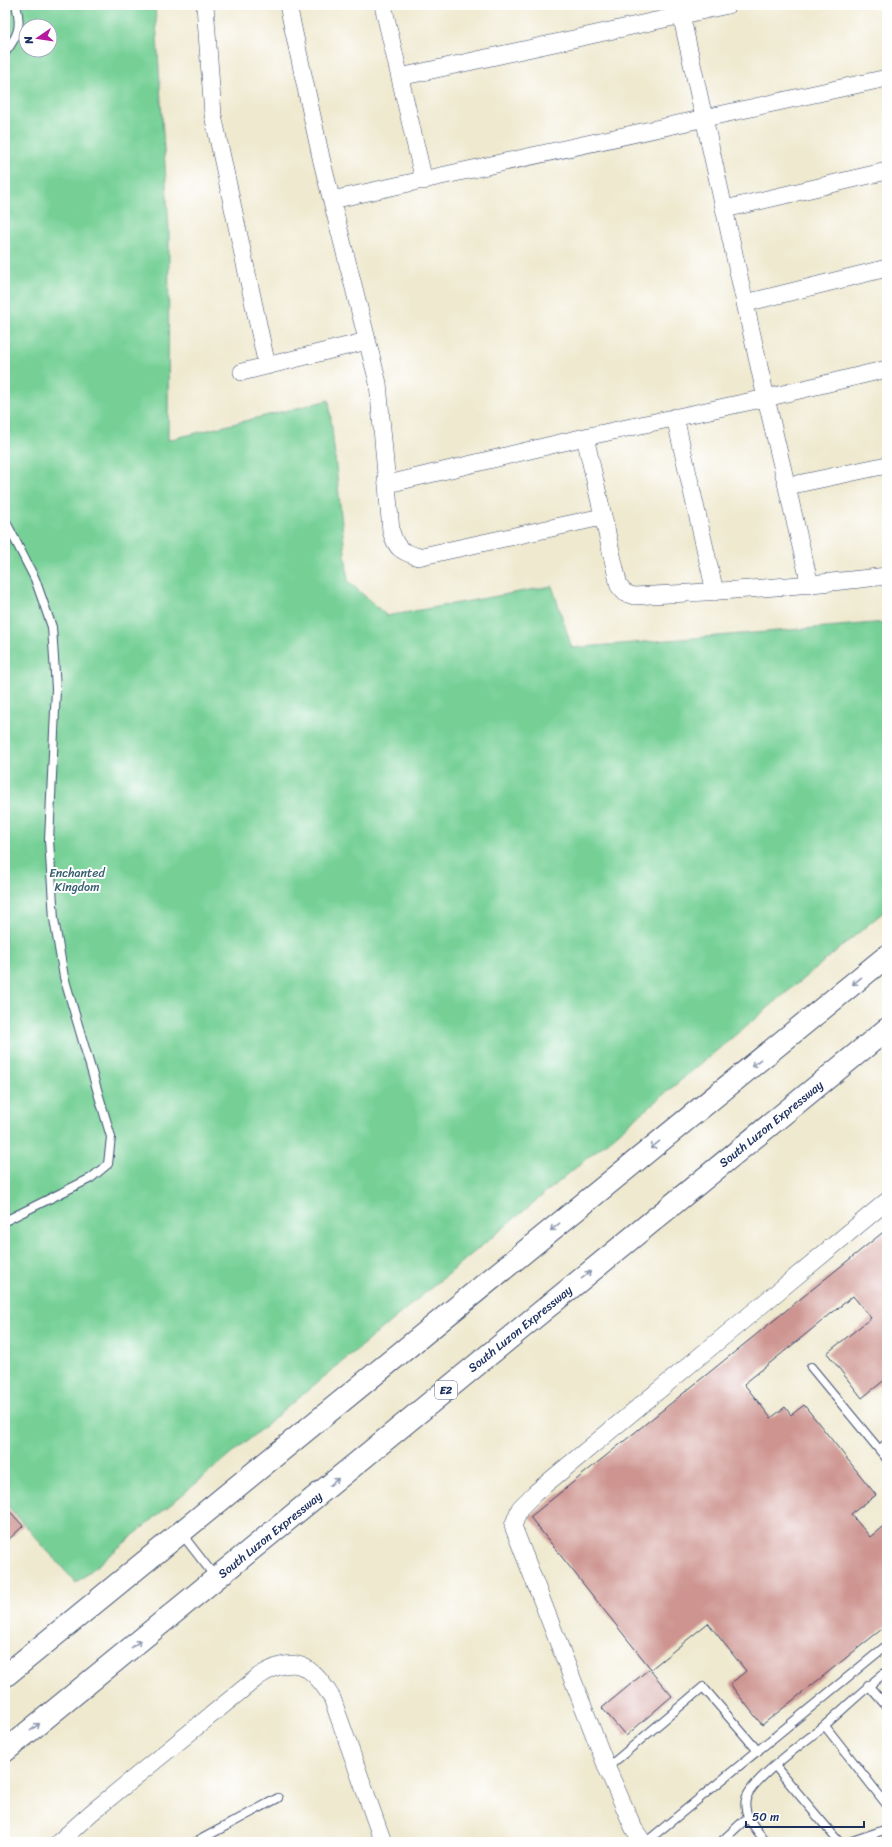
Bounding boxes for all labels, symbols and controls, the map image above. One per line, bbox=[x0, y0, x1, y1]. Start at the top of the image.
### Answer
north arrow bbox=[18, 18, 58, 58]
text: N bbox=[19, 34, 39, 47]
park label: Enchanted Kingdom bbox=[49, 862, 105, 898]
one-way arrow bbox=[851, 976, 862, 985]
one-way arrow bbox=[751, 1058, 761, 1067]
street label: South Luzon Expressway bbox=[714, 1074, 829, 1173]
one-way arrow bbox=[650, 1141, 661, 1149]
one-way arrow bbox=[549, 1223, 560, 1232]
one-way arrow bbox=[581, 1271, 591, 1280]
street label: South Luzon Expressway bbox=[463, 1279, 578, 1378]
road number: E2 bbox=[435, 1381, 457, 1399]
one-way arrow bbox=[328, 1478, 339, 1487]
street label: South Luzon Expressway bbox=[213, 1485, 328, 1584]
one-way arrow bbox=[130, 1640, 141, 1649]
one-way arrow bbox=[30, 1722, 41, 1731]
scale bar bbox=[746, 1803, 864, 1829]
text: 50 m bbox=[752, 1806, 779, 1828]

